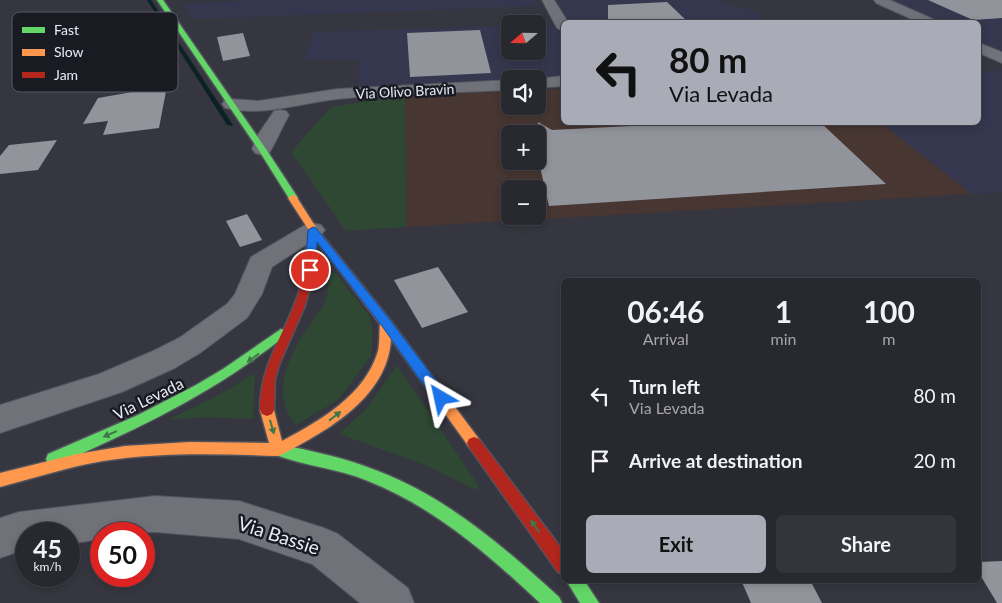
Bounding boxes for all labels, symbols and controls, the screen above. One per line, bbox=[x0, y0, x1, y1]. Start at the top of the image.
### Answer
legend bbox=[12, 12, 178, 92]
north arrow bbox=[501, 15, 546, 60]
map controls bbox=[501, 15, 546, 225]
text: Fast bbox=[54, 21, 79, 38]
text: 80 m bbox=[669, 38, 747, 80]
icon: left bbox=[586, 40, 651, 105]
text: Slow bbox=[54, 43, 84, 60]
text: Jam bbox=[54, 66, 78, 83]
button: sound bbox=[501, 70, 546, 115]
street label: Via Olivo Bravin bbox=[355, 80, 455, 102]
text: Via Levada bbox=[669, 80, 773, 107]
button: + bbox=[501, 125, 546, 170]
button: − bbox=[501, 180, 546, 225]
pin bbox=[289, 249, 331, 291]
icon: arrive bbox=[296, 256, 324, 284]
text: 06:46 bbox=[627, 293, 704, 329]
text: 1 bbox=[775, 293, 792, 329]
text: 100 bbox=[863, 293, 915, 329]
text: Arrival bbox=[643, 329, 689, 348]
text: min bbox=[771, 329, 797, 348]
text: m bbox=[882, 329, 895, 348]
one-way arrow bbox=[247, 352, 260, 363]
position arrow bbox=[414, 371, 466, 423]
street label: Via Levada bbox=[110, 373, 186, 423]
text: Turn left bbox=[629, 375, 700, 398]
icon: left bbox=[586, 382, 614, 410]
text: 80 m bbox=[913, 384, 956, 407]
text: Via Levada bbox=[629, 398, 705, 417]
one-way arrow bbox=[328, 411, 341, 422]
one-way arrow bbox=[268, 419, 276, 434]
one-way arrow bbox=[103, 431, 117, 439]
icon: arrive bbox=[586, 447, 614, 475]
text: Arrive at destination bbox=[629, 449, 802, 472]
text: 20 m bbox=[913, 449, 956, 472]
street label: Via Bassie bbox=[235, 511, 323, 559]
button: Exit bbox=[586, 515, 766, 573]
button: Share bbox=[776, 515, 956, 573]
one-way arrow bbox=[530, 519, 540, 533]
speed limit sign: 50 bbox=[90, 522, 155, 587]
text: 45 bbox=[33, 533, 62, 563]
text: km/h bbox=[33, 559, 62, 574]

